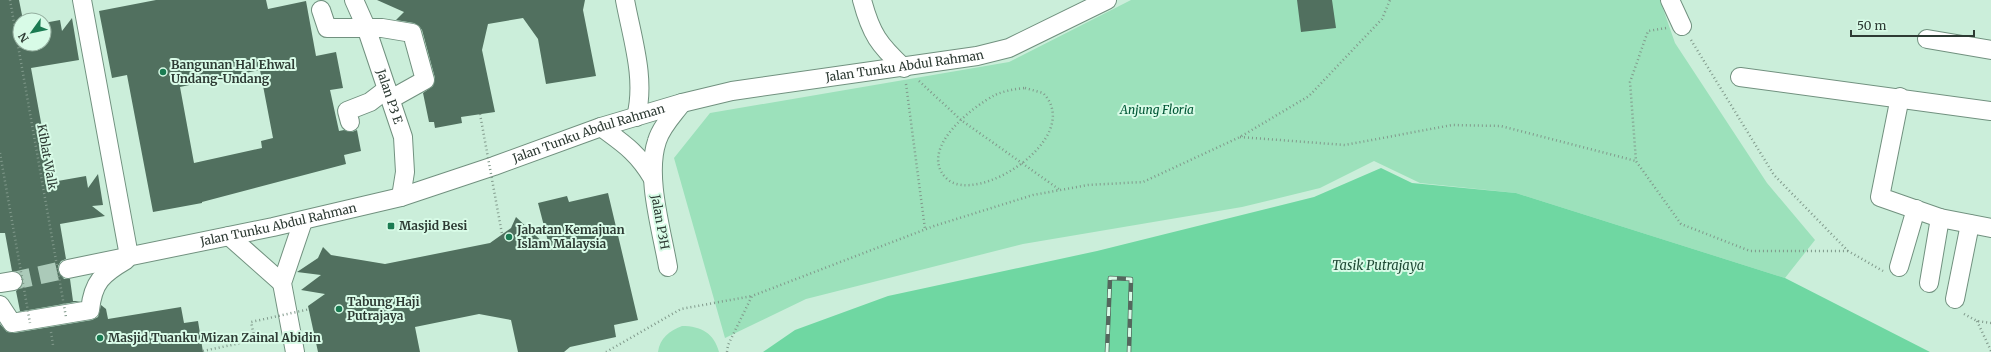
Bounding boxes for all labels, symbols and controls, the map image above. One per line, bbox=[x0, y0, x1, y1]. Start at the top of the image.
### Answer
north arrow bbox=[12, 12, 52, 52]
scale bar bbox=[1851, 12, 1974, 38]
text: 50 m bbox=[1857, 18, 1886, 33]
text: N bbox=[15, 30, 32, 45]
street label: Jalan Tunku Abdul Rahman bbox=[824, 47, 985, 85]
place label: Bangunan Hal Ehwal Undang-Undang bbox=[171, 57, 295, 86]
street label: Jalan P3 E bbox=[373, 66, 406, 126]
marker: Bangunan Hal Ehwal Undang-Undang bbox=[158, 67, 168, 77]
street label: Jalan Tunku Abdul Rahman bbox=[510, 101, 666, 166]
park label: Anjung Floria bbox=[1119, 102, 1194, 117]
street label: Kiblat Walk bbox=[34, 123, 61, 191]
street label: Jalan P3H bbox=[648, 192, 673, 251]
street label: Jalan Tunku Abdul Rahman bbox=[198, 200, 358, 249]
place label: Masjid Besi bbox=[399, 218, 467, 233]
marker: Masjid Besi bbox=[386, 221, 396, 231]
place label: Jabatan Kemajuan Islam Malaysia bbox=[516, 222, 625, 251]
marker: Jabatan Kemajuan Islam Malaysia bbox=[504, 232, 514, 242]
water label: Tasik Putrajaya bbox=[1332, 257, 1424, 274]
place label: Tabung Haji Putrajaya bbox=[347, 294, 420, 323]
marker: Tabung Haji Putrajaya bbox=[334, 304, 344, 314]
place label: Masjid Tuanku Mizan Zainal Abidin bbox=[108, 330, 321, 345]
marker: Masjid Tuanku Mizan Zainal Abidin bbox=[95, 333, 105, 343]

